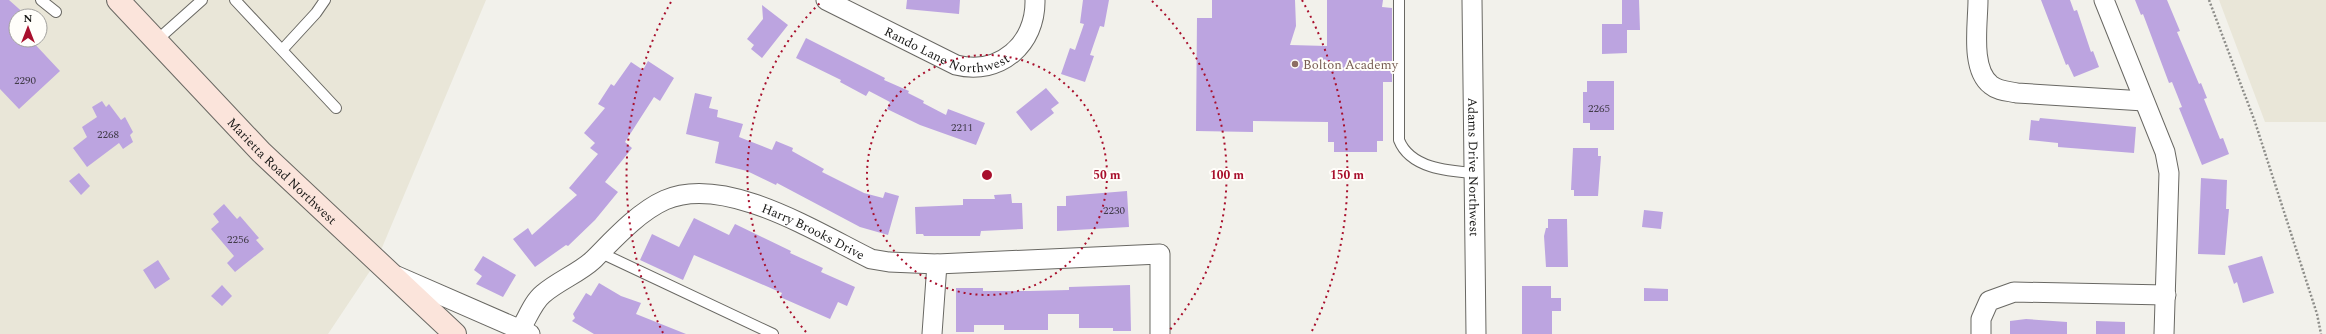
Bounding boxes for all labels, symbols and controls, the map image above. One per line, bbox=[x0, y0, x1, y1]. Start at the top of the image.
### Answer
north arrow bbox=[8, 8, 48, 48]
text: N bbox=[24, 10, 33, 27]
street label: Rando Lane Northwest bbox=[881, 22, 1014, 78]
place label: Bolton Academy bbox=[1303, 55, 1399, 75]
marker: Bolton Academy bbox=[1290, 59, 1300, 69]
house number: 2290 bbox=[14, 72, 36, 89]
street label: Adams Drive Northwest bbox=[1462, 97, 1484, 237]
house number: 2265 bbox=[1588, 100, 1610, 117]
street label: Marietta Road Northwest bbox=[222, 113, 342, 230]
house number: 2211 bbox=[951, 119, 973, 136]
house number: 2268 bbox=[97, 126, 119, 143]
text: 50 m bbox=[1093, 166, 1121, 185]
text: 100 m bbox=[1210, 166, 1244, 185]
text: 150 m bbox=[1330, 166, 1364, 185]
centre of rings bbox=[980, 168, 994, 182]
street label: Harry Brooks Drive bbox=[759, 198, 868, 265]
house number: 2230 bbox=[1103, 202, 1125, 219]
house number: 2256 bbox=[227, 231, 249, 248]

